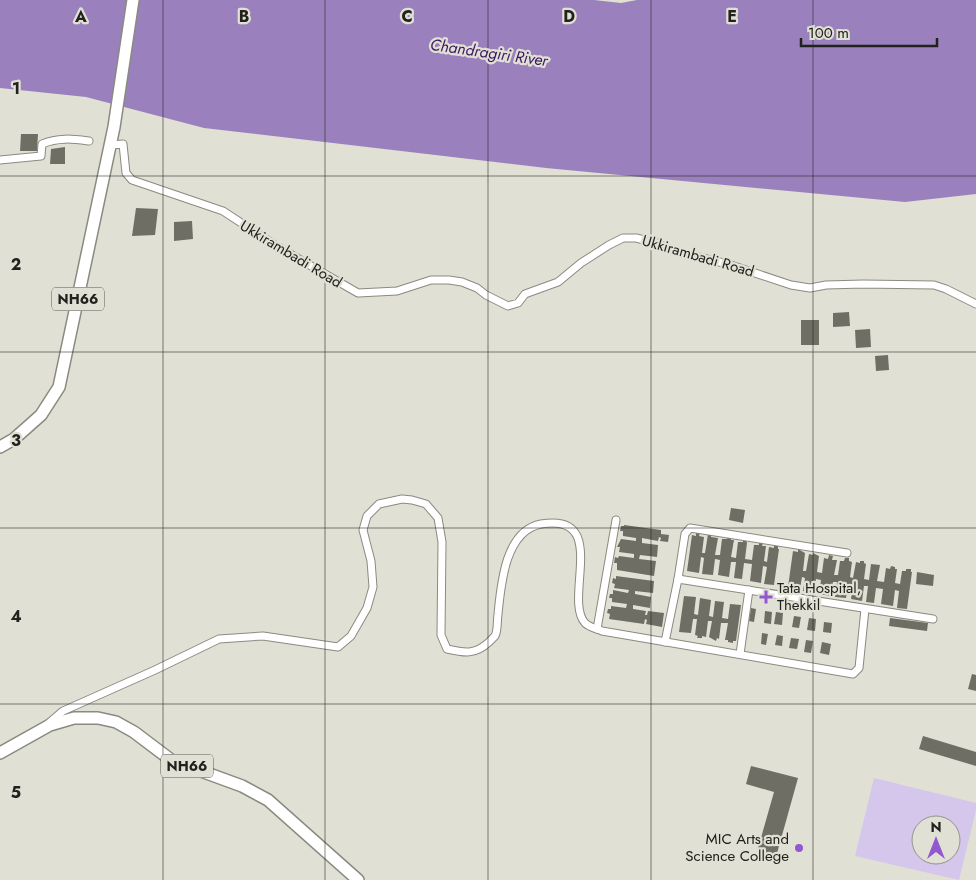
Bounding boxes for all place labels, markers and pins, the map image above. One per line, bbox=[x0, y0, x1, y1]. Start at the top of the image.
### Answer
place label: Tata Hospital, Thekkil bbox=[777, 577, 861, 616]
marker: Tata Hospital, Thekkil bbox=[759, 590, 773, 604]
place label: MIC Arts and Science College bbox=[685, 828, 789, 867]
marker: MIC Arts and Science College bbox=[793, 842, 805, 854]

